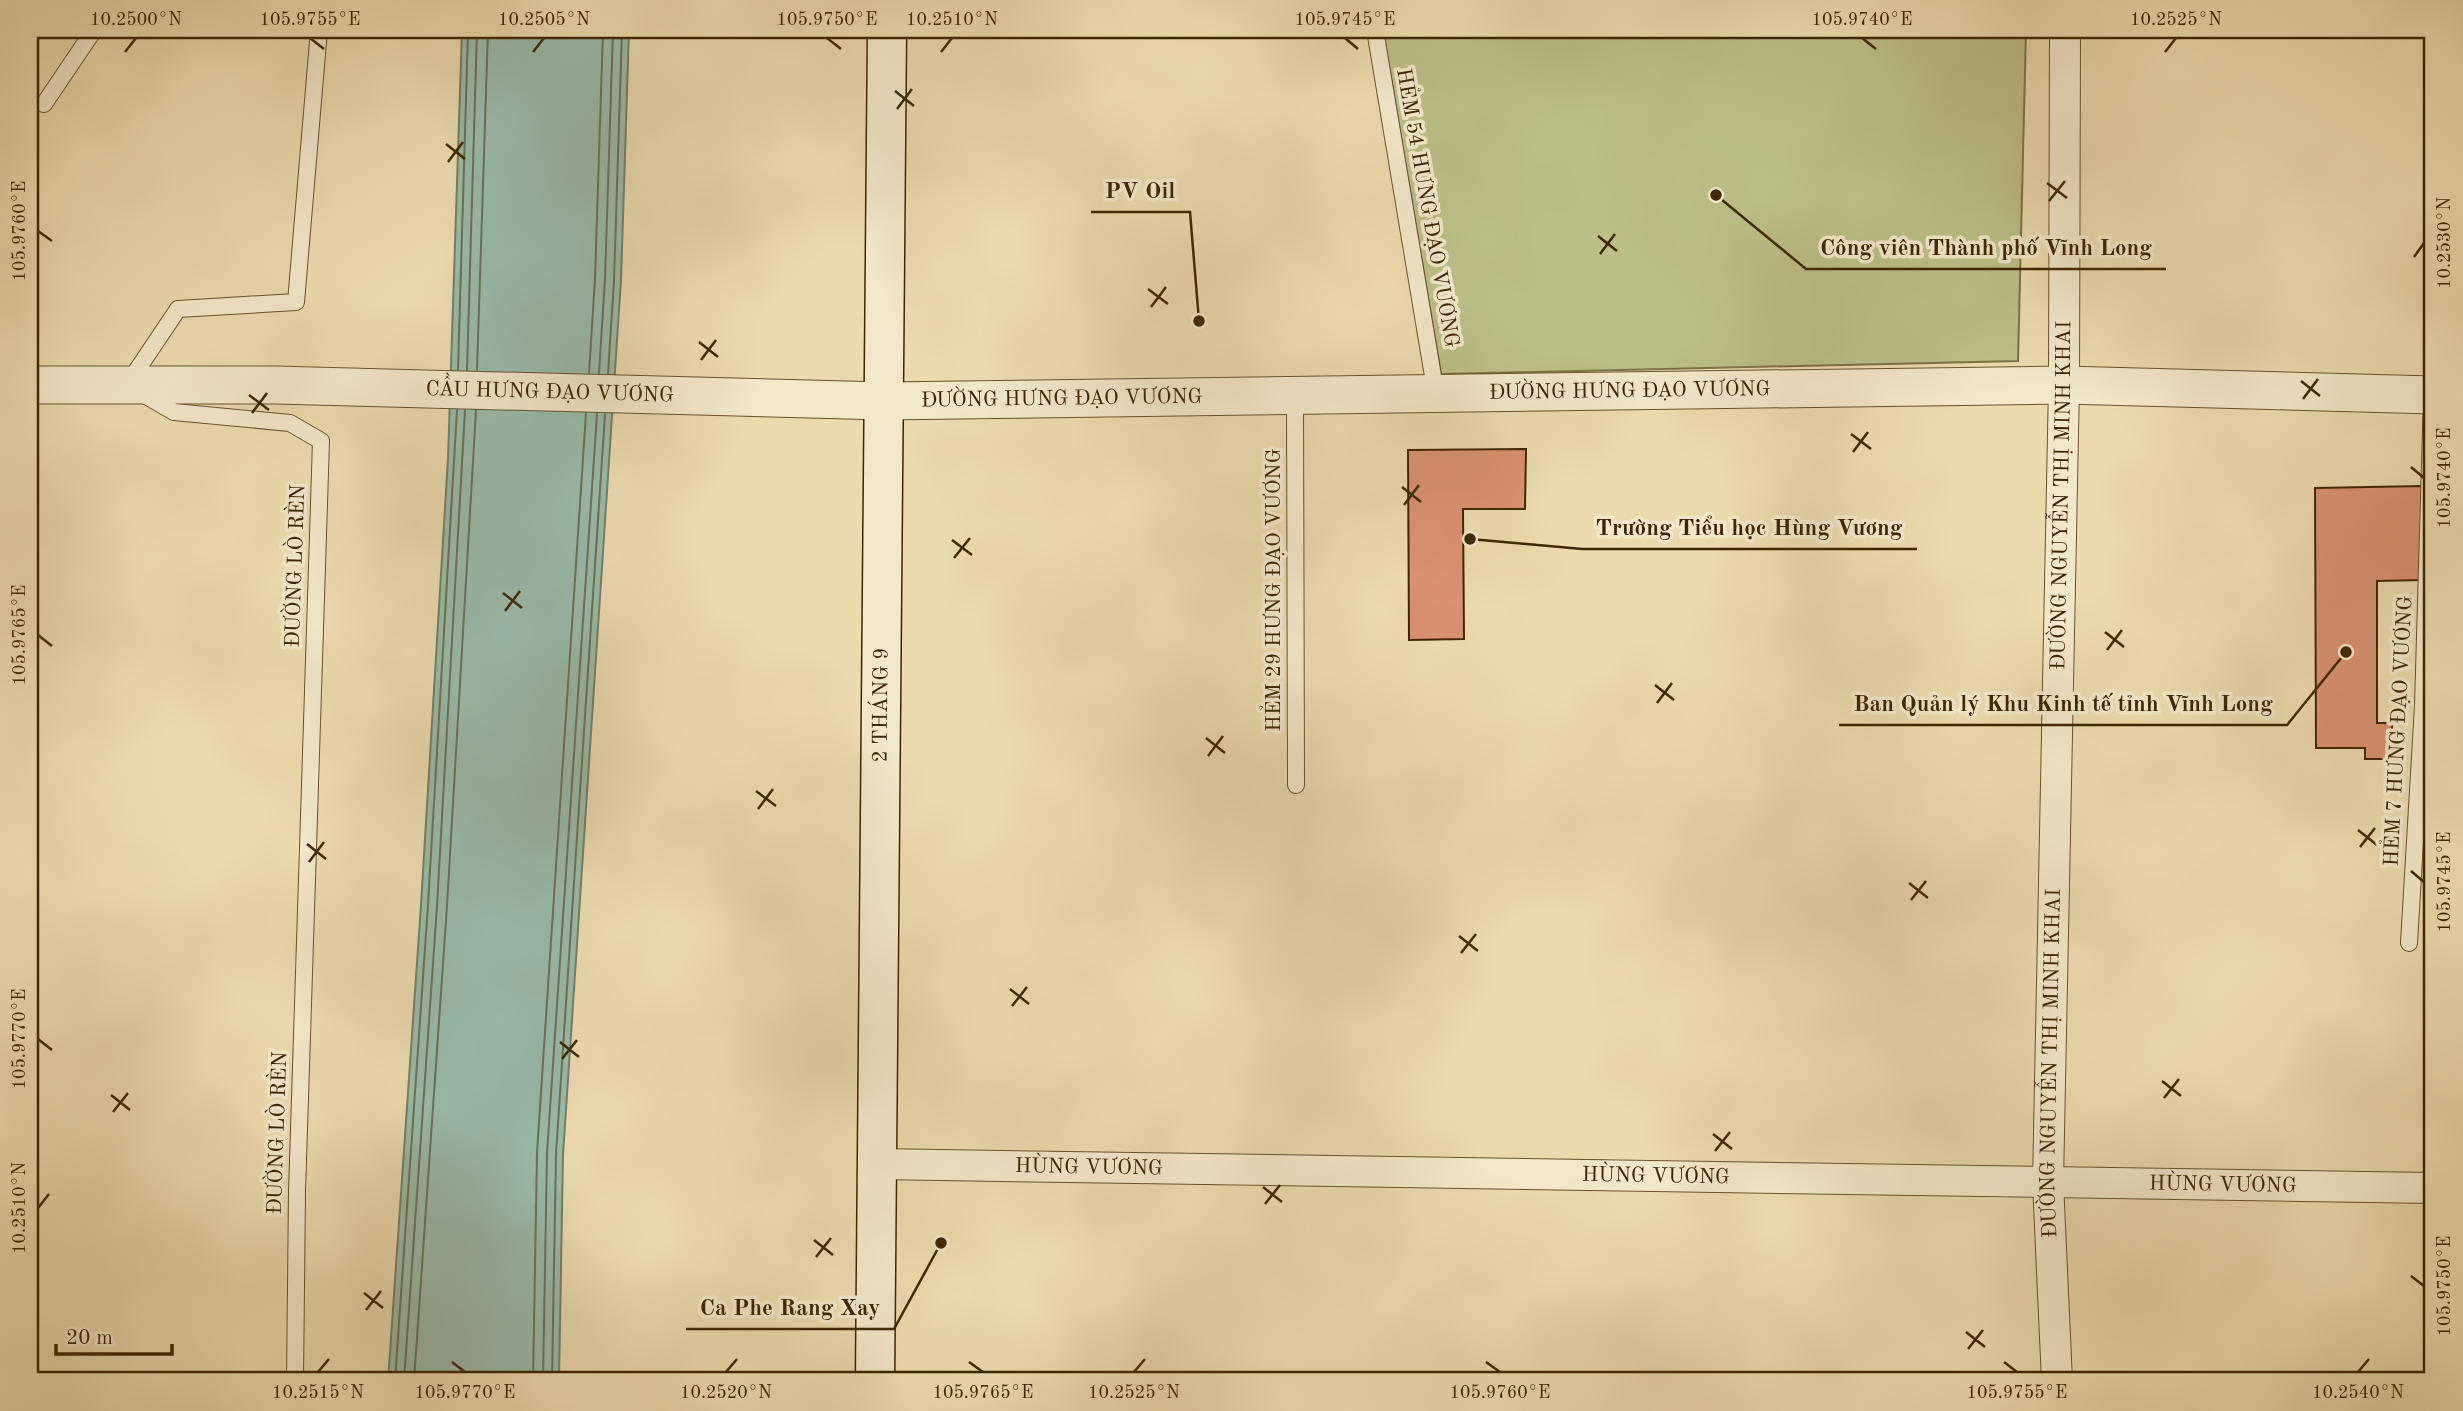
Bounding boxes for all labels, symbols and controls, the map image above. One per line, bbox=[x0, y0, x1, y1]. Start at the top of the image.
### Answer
text: 10.2500°N bbox=[90, 11, 182, 29]
text: 105.9755°E bbox=[260, 11, 360, 29]
text: 10.2505°N bbox=[498, 11, 590, 29]
text: 105.9750°E bbox=[777, 11, 877, 29]
text: 10.2510°N bbox=[906, 11, 998, 29]
text: 105.9745°E bbox=[1295, 11, 1395, 29]
text: 105.9740°E bbox=[1812, 11, 1912, 29]
text: 10.2525°N bbox=[2130, 11, 2222, 29]
street label: HẺM 54 HƯNG ĐẠO VƯƠNG bbox=[1392, 66, 1467, 349]
callout: PV Oil bbox=[1091, 168, 1190, 212]
text: PV Oil bbox=[1105, 180, 1175, 203]
text: 105.9760°E bbox=[11, 181, 29, 281]
text: 10.2530°N bbox=[2436, 197, 2454, 289]
callout: Công viên Thành phố Vĩnh Long bbox=[1806, 225, 2166, 269]
text: Công viên Thành phố Vĩnh Long bbox=[1820, 236, 2152, 260]
street label: ĐƯỜNG NGUYỄN THỊ MINH KHAI bbox=[2043, 321, 2075, 670]
street label: CẦU HƯNG ĐẠO VƯƠNG bbox=[426, 371, 674, 406]
street label: ĐƯỜNG HƯNG ĐẠO VƯƠNG bbox=[1489, 377, 1771, 403]
street label: ĐƯỜNG HƯNG ĐẠO VƯƠNG bbox=[921, 384, 1203, 411]
text: 105.9740°E bbox=[2436, 428, 2454, 528]
street label: HẺM 29 HƯNG ĐẠO VƯƠNG bbox=[1259, 448, 1285, 732]
street label: ĐƯỜNG LÒ RÈN bbox=[278, 484, 309, 648]
callout: Trường Tiểu học Hùng Vương bbox=[1582, 505, 1917, 549]
text: Trường Tiểu học Hùng Vương bbox=[1595, 515, 1903, 540]
text: 105.9765°E bbox=[11, 585, 29, 685]
street label: HẺM 7 HƯNG ĐẠO VƯƠNG bbox=[2376, 595, 2417, 867]
street label: 2 THÁNG 9 bbox=[866, 647, 892, 763]
callout: Ban Quản lý Khu Kinh tế tỉnh Vĩnh Long bbox=[1839, 681, 2287, 725]
text: Ban Quản lý Khu Kinh tế tỉnh Vĩnh Long bbox=[1853, 692, 2273, 716]
text: 105.9745°E bbox=[2436, 832, 2454, 932]
street label: ĐƯỜNG NGUYỄN THỊ MINH KHAI bbox=[2032, 888, 2064, 1238]
text: 105.9770°E bbox=[11, 989, 29, 1089]
street label: ĐƯỜNG LÒ RÈN bbox=[260, 1051, 291, 1215]
street label: HÙNG VƯƠNG bbox=[1015, 1151, 1163, 1179]
street label: HÙNG VƯƠNG bbox=[1582, 1160, 1730, 1188]
text: 10.2510°N bbox=[11, 1162, 29, 1254]
street label: HÙNG VƯƠNG bbox=[2149, 1168, 2297, 1196]
text: 105.9750°E bbox=[2436, 1236, 2454, 1336]
callout: Ca Phe Rang Xay bbox=[686, 1285, 894, 1329]
text: Ca Phe Rang Xay bbox=[700, 1297, 880, 1320]
scale bar bbox=[56, 1313, 172, 1357]
text: 20 m bbox=[66, 1328, 113, 1349]
text: 10.2515°N bbox=[272, 1384, 364, 1402]
text: 105.9770°E bbox=[415, 1384, 515, 1402]
text: 10.2520°N bbox=[680, 1384, 772, 1402]
text: 105.9765°E bbox=[933, 1384, 1033, 1402]
text: 10.2525°N bbox=[1088, 1384, 1180, 1402]
text: 105.9760°E bbox=[1450, 1384, 1550, 1402]
text: 105.9755°E bbox=[1967, 1384, 2067, 1402]
text: 10.2540°N bbox=[2312, 1384, 2404, 1402]

